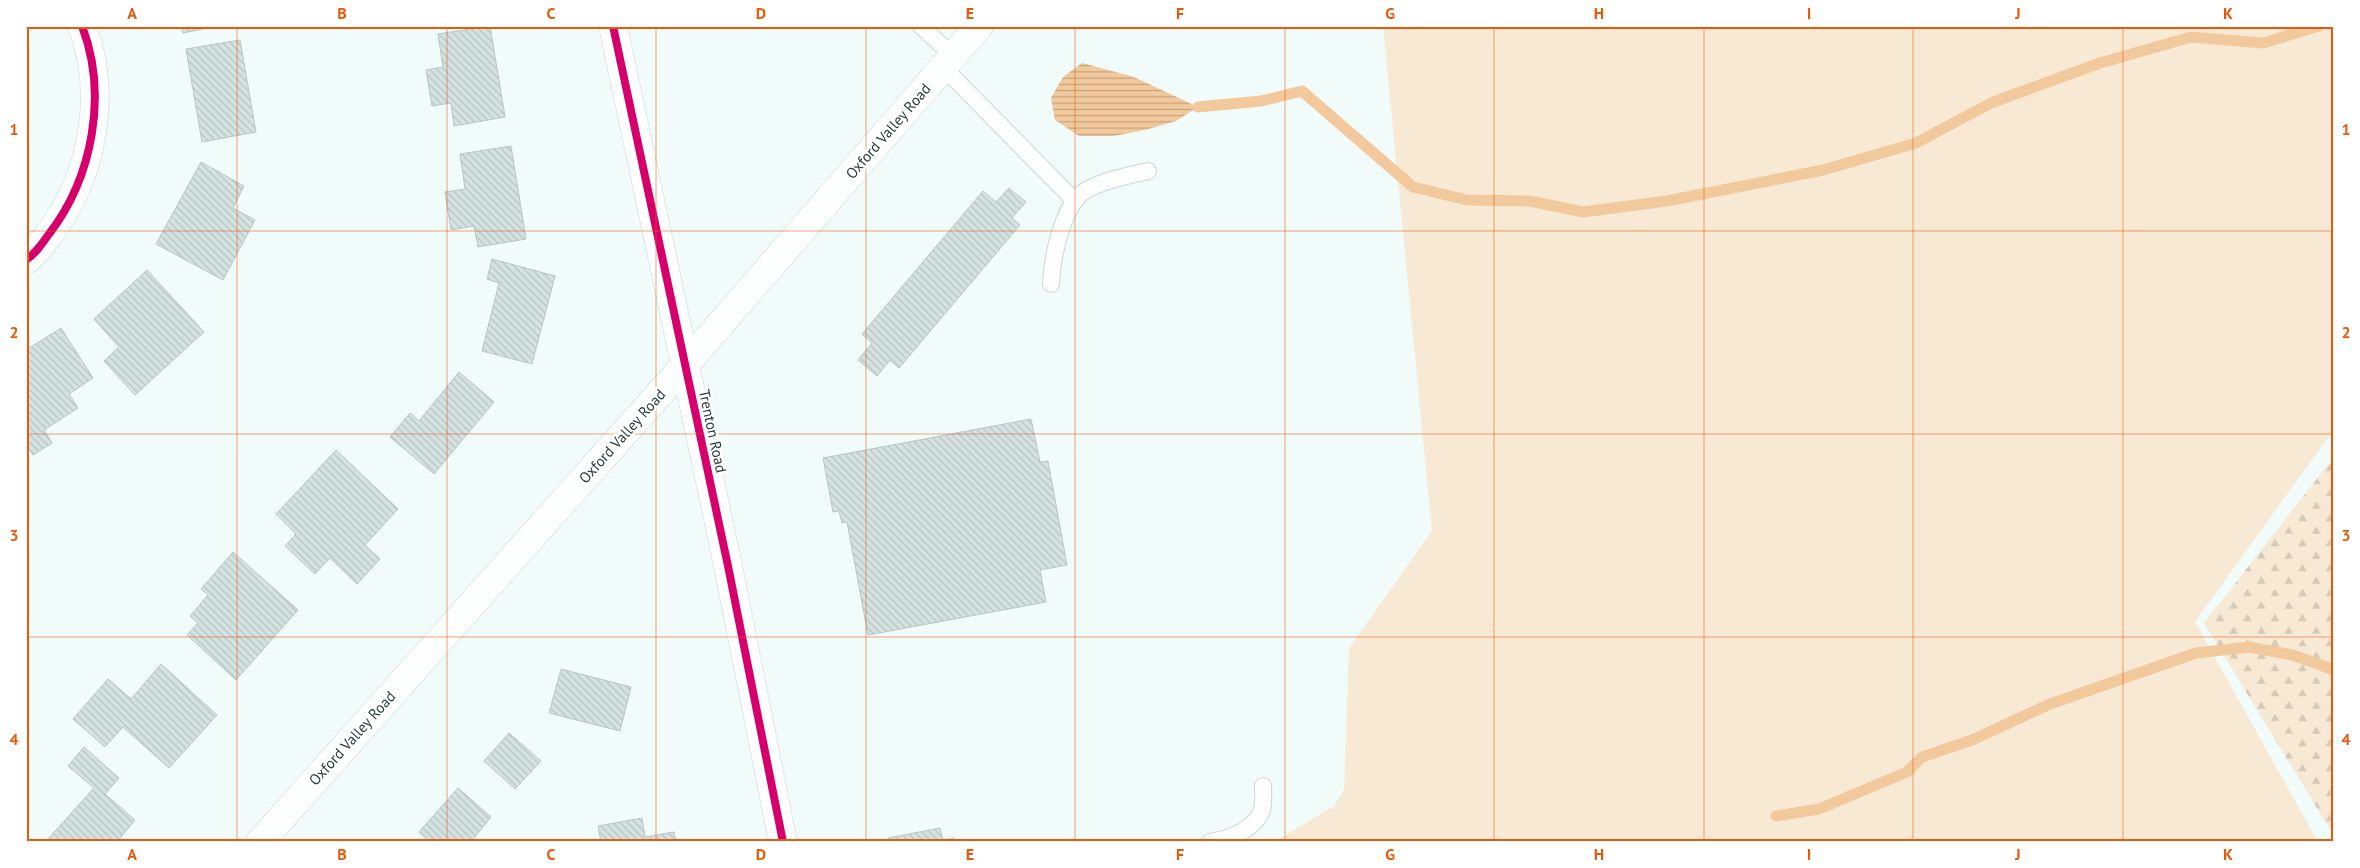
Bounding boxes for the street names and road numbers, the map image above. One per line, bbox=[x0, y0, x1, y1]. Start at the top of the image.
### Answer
street label: Oxford Valley Road bbox=[841, 79, 935, 183]
street label: Oxford Valley Road bbox=[575, 385, 669, 487]
street label: Trenton Road bbox=[695, 388, 731, 474]
street label: Oxford Valley Road bbox=[305, 687, 399, 789]

